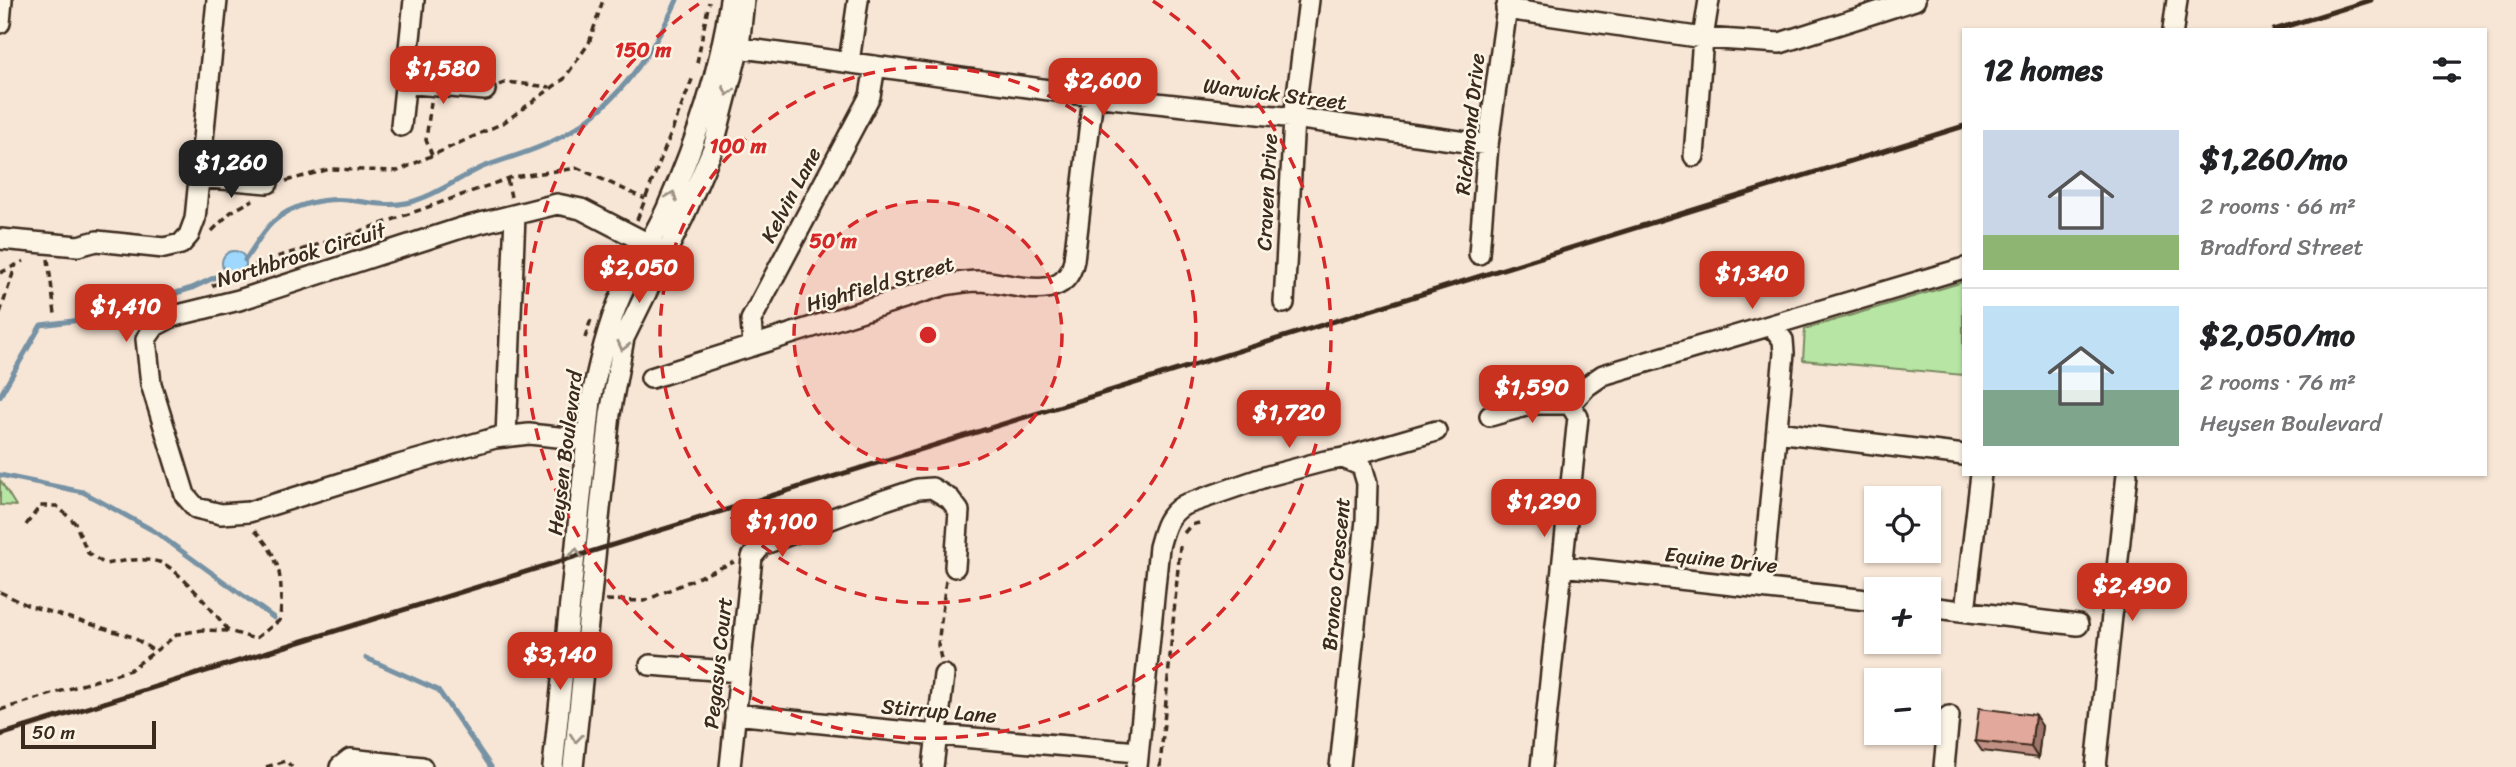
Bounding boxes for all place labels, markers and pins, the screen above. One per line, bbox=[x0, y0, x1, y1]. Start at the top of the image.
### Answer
pin: $1,580 bbox=[386, 46, 500, 106]
pin: $2,600 bbox=[1046, 58, 1160, 118]
pin: $1,260 bbox=[174, 140, 288, 200]
pin: $2,050 bbox=[582, 246, 696, 305]
pin: $1,340 bbox=[1695, 252, 1809, 311]
pin: $1,410 bbox=[69, 284, 183, 344]
centre of rings bbox=[916, 323, 940, 347]
pin: $1,590 bbox=[1475, 366, 1589, 425]
pin: $1,720 bbox=[1232, 391, 1346, 450]
pin: $1,290 bbox=[1487, 480, 1601, 539]
pin: $1,100 bbox=[725, 500, 839, 559]
pin: $2,490 bbox=[2075, 564, 2189, 623]
pin: $3,140 bbox=[503, 632, 617, 692]

